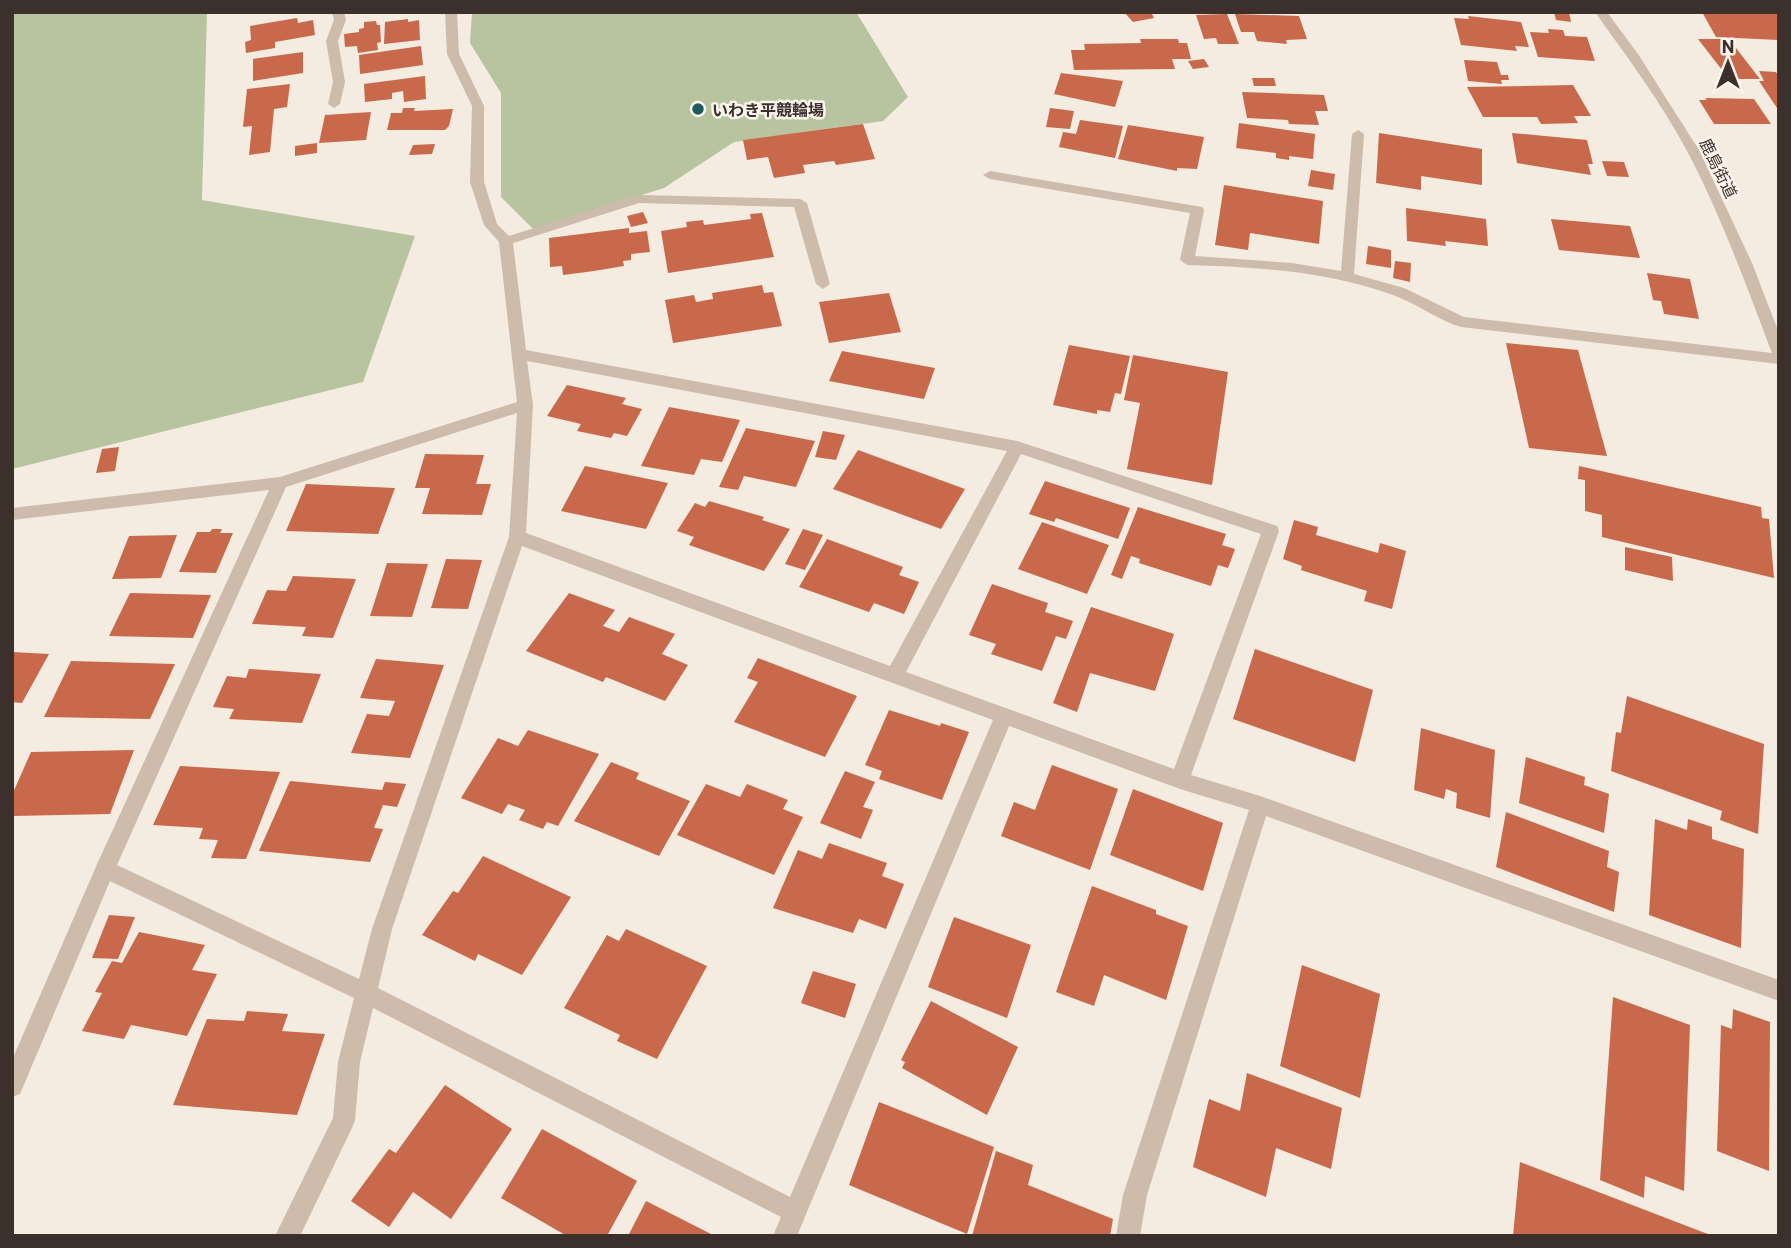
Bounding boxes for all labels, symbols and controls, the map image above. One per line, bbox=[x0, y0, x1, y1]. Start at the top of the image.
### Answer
north arrow bbox=[1693, 28, 1763, 98]
text: N bbox=[1722, 34, 1734, 57]
place label: いわき平競輪場 bbox=[712, 100, 824, 119]
marker: いわき平競輪場 bbox=[690, 101, 706, 117]
street label: 鹿島街道 bbox=[1696, 135, 1742, 201]

